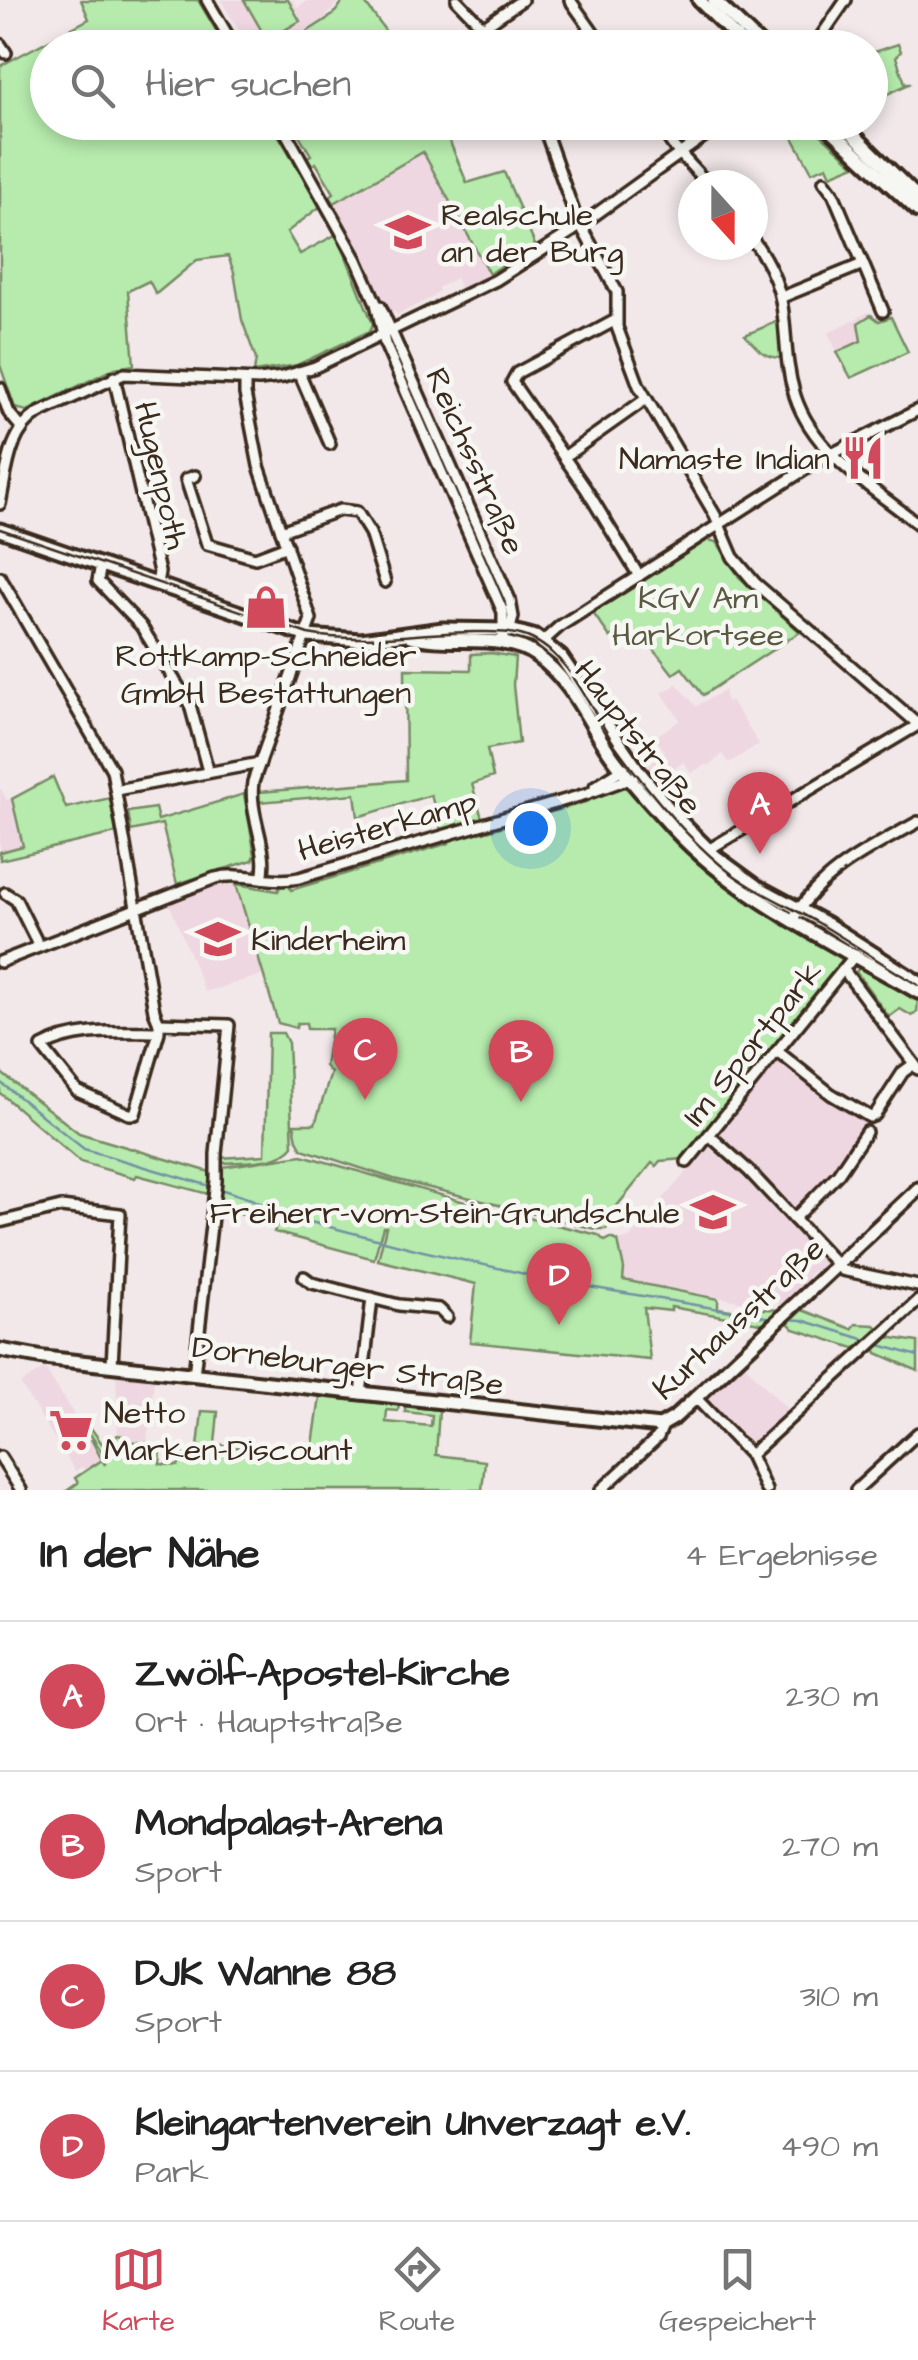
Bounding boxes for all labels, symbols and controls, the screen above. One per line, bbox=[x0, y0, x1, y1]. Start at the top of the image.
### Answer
search box bbox=[30, 30, 888, 140]
icon: search bbox=[65, 58, 120, 113]
text: Hier suchen bbox=[145, 59, 351, 111]
north arrow bbox=[678, 170, 768, 260]
place label: Realschule an der Burg bbox=[441, 193, 623, 275]
school or university icon: Realschule an der Burg bbox=[384, 208, 432, 256]
street label: Reichsstraße bbox=[413, 361, 536, 562]
street label: Hugenpoth bbox=[122, 397, 199, 554]
restaurant icon: Namaste Indian bbox=[839, 434, 887, 482]
place label: Namaste Indian bbox=[619, 437, 830, 482]
park label: KGV Am Harkortsee bbox=[612, 576, 784, 658]
shop icon: Rottkamp-Schneider GmbH Bestattungen bbox=[242, 583, 290, 631]
place label: Rottkamp-Schneider GmbH Bestattungen bbox=[115, 634, 417, 716]
street label: Hauptstraße bbox=[563, 651, 713, 825]
pin: A bbox=[728, 772, 792, 854]
street label: Heisterkamp bbox=[293, 779, 482, 873]
your location bbox=[505, 803, 556, 854]
school or university icon: Kinderheim bbox=[194, 915, 242, 963]
place label: Kinderheim bbox=[251, 918, 406, 963]
street label: Im Sportpark bbox=[672, 951, 834, 1136]
pin: C bbox=[332, 1018, 398, 1100]
pin: B bbox=[488, 1020, 554, 1102]
school or university icon: Freiherr-vom-Stein-Grundschule bbox=[689, 1188, 737, 1236]
place label: Freiherr-vom-Stein-Grundschule bbox=[209, 1191, 680, 1236]
street label: Kurhausstraße bbox=[643, 1227, 835, 1411]
pin: D bbox=[526, 1242, 592, 1325]
street label: Dorneburger Straße bbox=[190, 1325, 506, 1408]
place label: Netto Marken-Discount bbox=[104, 1391, 352, 1473]
supermarket icon: Netto Marken-Discount bbox=[47, 1406, 95, 1454]
text: In der Nähe bbox=[40, 1526, 260, 1584]
text: 4 Ergebnisse bbox=[685, 1533, 878, 1578]
text: Zwölf-Apostel-Kirche bbox=[135, 1648, 510, 1700]
text: A bbox=[62, 1674, 83, 1719]
text: 230 m bbox=[786, 1674, 878, 1719]
text: Ort · Hauptstraße bbox=[135, 1700, 403, 1745]
text: Mondpalast-Arena bbox=[135, 1798, 443, 1850]
text: B bbox=[61, 1824, 84, 1869]
text: 270 m bbox=[782, 1824, 878, 1869]
text: Sport bbox=[135, 1850, 222, 1895]
text: DJK Wanne 88 bbox=[135, 1948, 396, 2000]
text: C bbox=[61, 1974, 84, 2019]
text: 310 m bbox=[800, 1974, 878, 2019]
text: Sport bbox=[135, 2000, 222, 2045]
text: Kleingartenverein Unverzagt e.V. bbox=[135, 2098, 691, 2150]
text: D bbox=[62, 2124, 83, 2169]
text: 490 m bbox=[780, 2124, 878, 2169]
text: Park bbox=[135, 2150, 209, 2195]
tab: Karte bbox=[102, 2242, 175, 2341]
tab: Route bbox=[379, 2242, 455, 2341]
tab: Gespeichert bbox=[659, 2242, 816, 2341]

